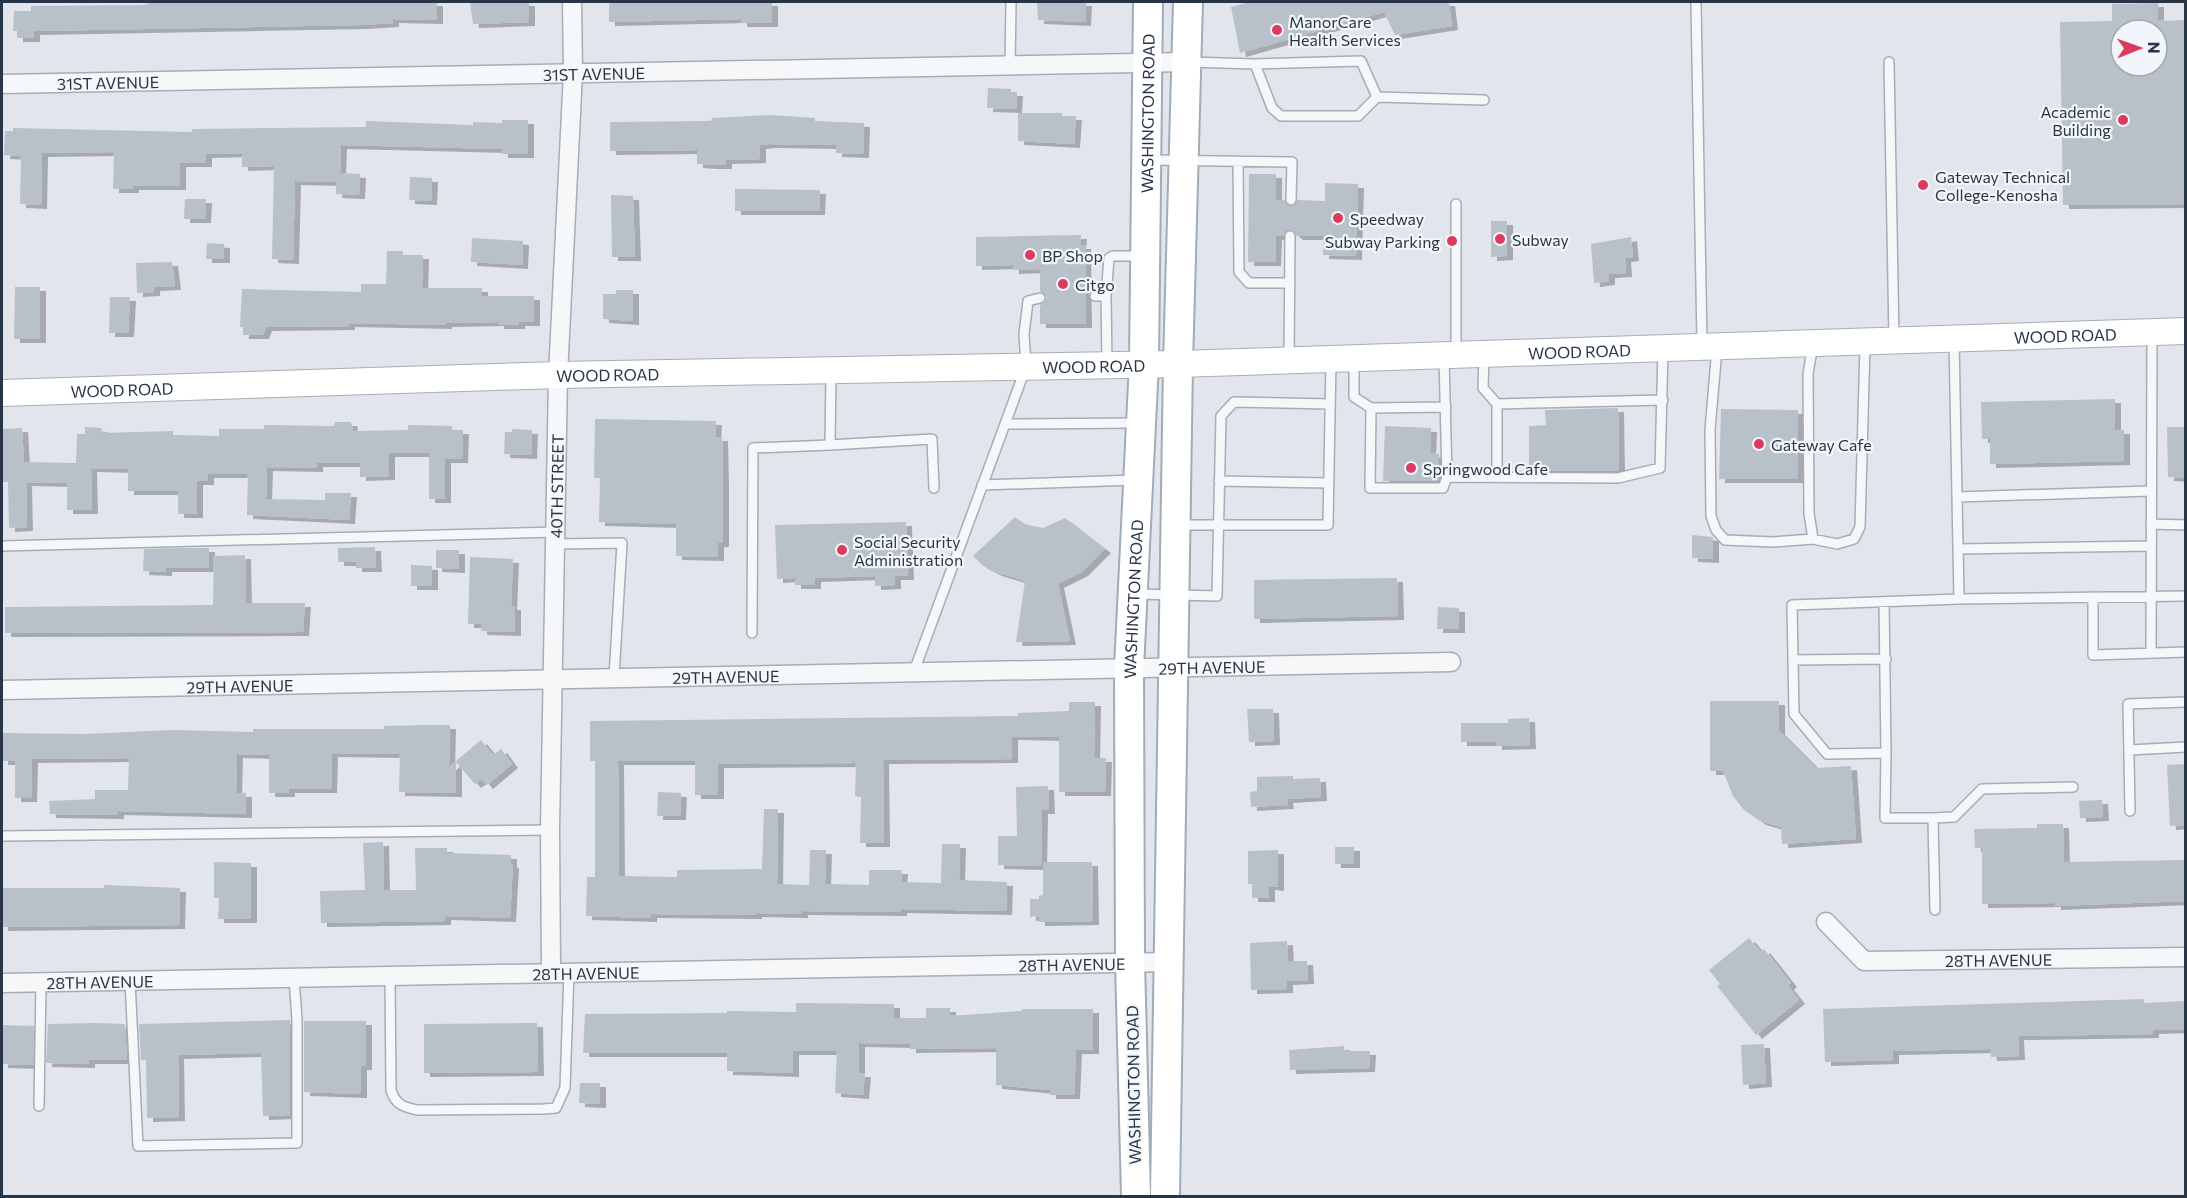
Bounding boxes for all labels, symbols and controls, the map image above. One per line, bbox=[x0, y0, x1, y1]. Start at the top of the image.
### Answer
place label: ManorCare Health Services bbox=[1289, 12, 1401, 49]
north arrow bbox=[2109, 18, 2169, 78]
marker: ManorCare Health Services bbox=[1270, 23, 1284, 37]
street label: WASHINGTON ROAD bbox=[1136, 34, 1157, 193]
text: N bbox=[2145, 42, 2164, 54]
street label: 31ST AVENUE bbox=[543, 63, 645, 83]
street label: 31ST AVENUE bbox=[57, 72, 159, 92]
place label: Academic Building bbox=[2040, 102, 2111, 139]
marker: Academic Building bbox=[2116, 113, 2130, 127]
place label: Gateway Technical College-Kenosha bbox=[1935, 167, 2070, 204]
marker: Gateway Technical College-Kenosha bbox=[1916, 178, 1930, 192]
place label: Speedway bbox=[1350, 209, 1424, 228]
marker: Speedway bbox=[1331, 211, 1345, 225]
place label: Subway bbox=[1512, 230, 1569, 249]
place label: Subway Parking bbox=[1325, 232, 1440, 251]
marker: Subway bbox=[1493, 232, 1507, 246]
marker: Subway Parking bbox=[1445, 234, 1459, 248]
place label: BP Shop bbox=[1042, 246, 1103, 265]
marker: BP Shop bbox=[1023, 248, 1037, 262]
place label: Citgo bbox=[1075, 275, 1115, 294]
marker: Citgo bbox=[1056, 277, 1070, 291]
street label: WOOD ROAD bbox=[2013, 324, 2117, 346]
street label: WOOD ROAD bbox=[1528, 340, 1631, 362]
street label: WOOD ROAD bbox=[1042, 355, 1145, 376]
street label: WOOD ROAD bbox=[556, 364, 659, 385]
street label: WOOD ROAD bbox=[70, 378, 174, 400]
street label: 40TH STREET bbox=[546, 434, 566, 538]
place label: Gateway Cafe bbox=[1771, 435, 1872, 454]
marker: Gateway Cafe bbox=[1752, 437, 1766, 451]
place label: Springwood Cafe bbox=[1423, 459, 1548, 478]
marker: Springwood Cafe bbox=[1404, 461, 1418, 475]
street label: WASHINGTON ROAD bbox=[1119, 519, 1146, 679]
place label: Social Security Administration bbox=[854, 532, 963, 569]
marker: Social Security Administration bbox=[835, 543, 849, 557]
street label: 29TH AVENUE bbox=[1158, 656, 1265, 677]
street label: 29TH AVENUE bbox=[672, 665, 780, 687]
street label: 29TH AVENUE bbox=[186, 675, 294, 696]
street label: 28TH AVENUE bbox=[1945, 949, 2052, 969]
street label: 28TH AVENUE bbox=[1018, 953, 1126, 974]
street label: 28TH AVENUE bbox=[532, 962, 640, 983]
street label: 28TH AVENUE bbox=[46, 971, 154, 992]
street label: WASHINGTON ROAD bbox=[1122, 1005, 1144, 1165]

